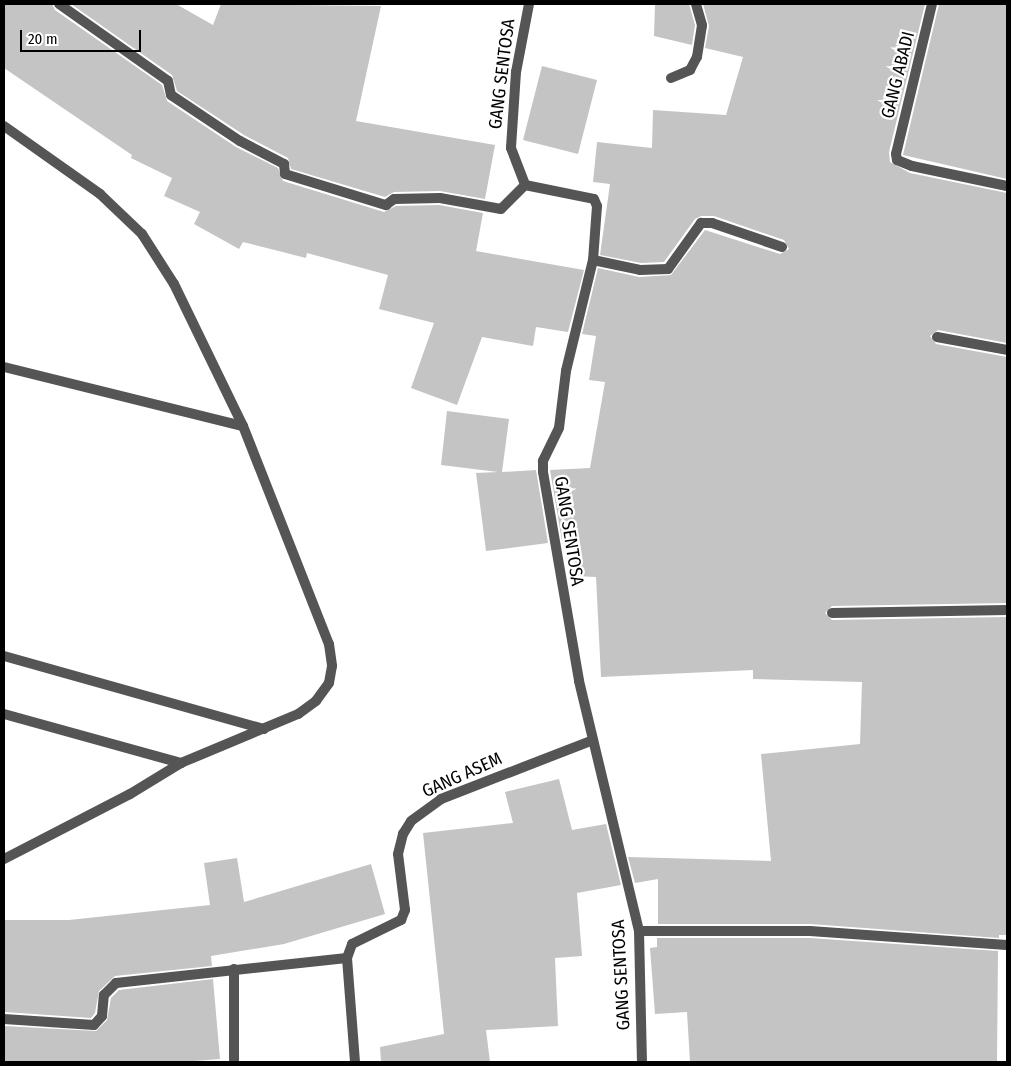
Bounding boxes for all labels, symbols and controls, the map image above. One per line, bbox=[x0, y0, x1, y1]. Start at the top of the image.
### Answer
street label: GANG SENTOSA bbox=[485, 18, 519, 130]
scale bar bbox=[22, 20, 144, 52]
street label: GANG ABADI bbox=[877, 29, 919, 121]
text: 20 m bbox=[28, 30, 58, 48]
street label: GANG SENTOSA bbox=[550, 475, 588, 587]
street label: GANG ASEM bbox=[419, 748, 505, 802]
street label: GANG SENTOSA bbox=[607, 919, 635, 1031]

